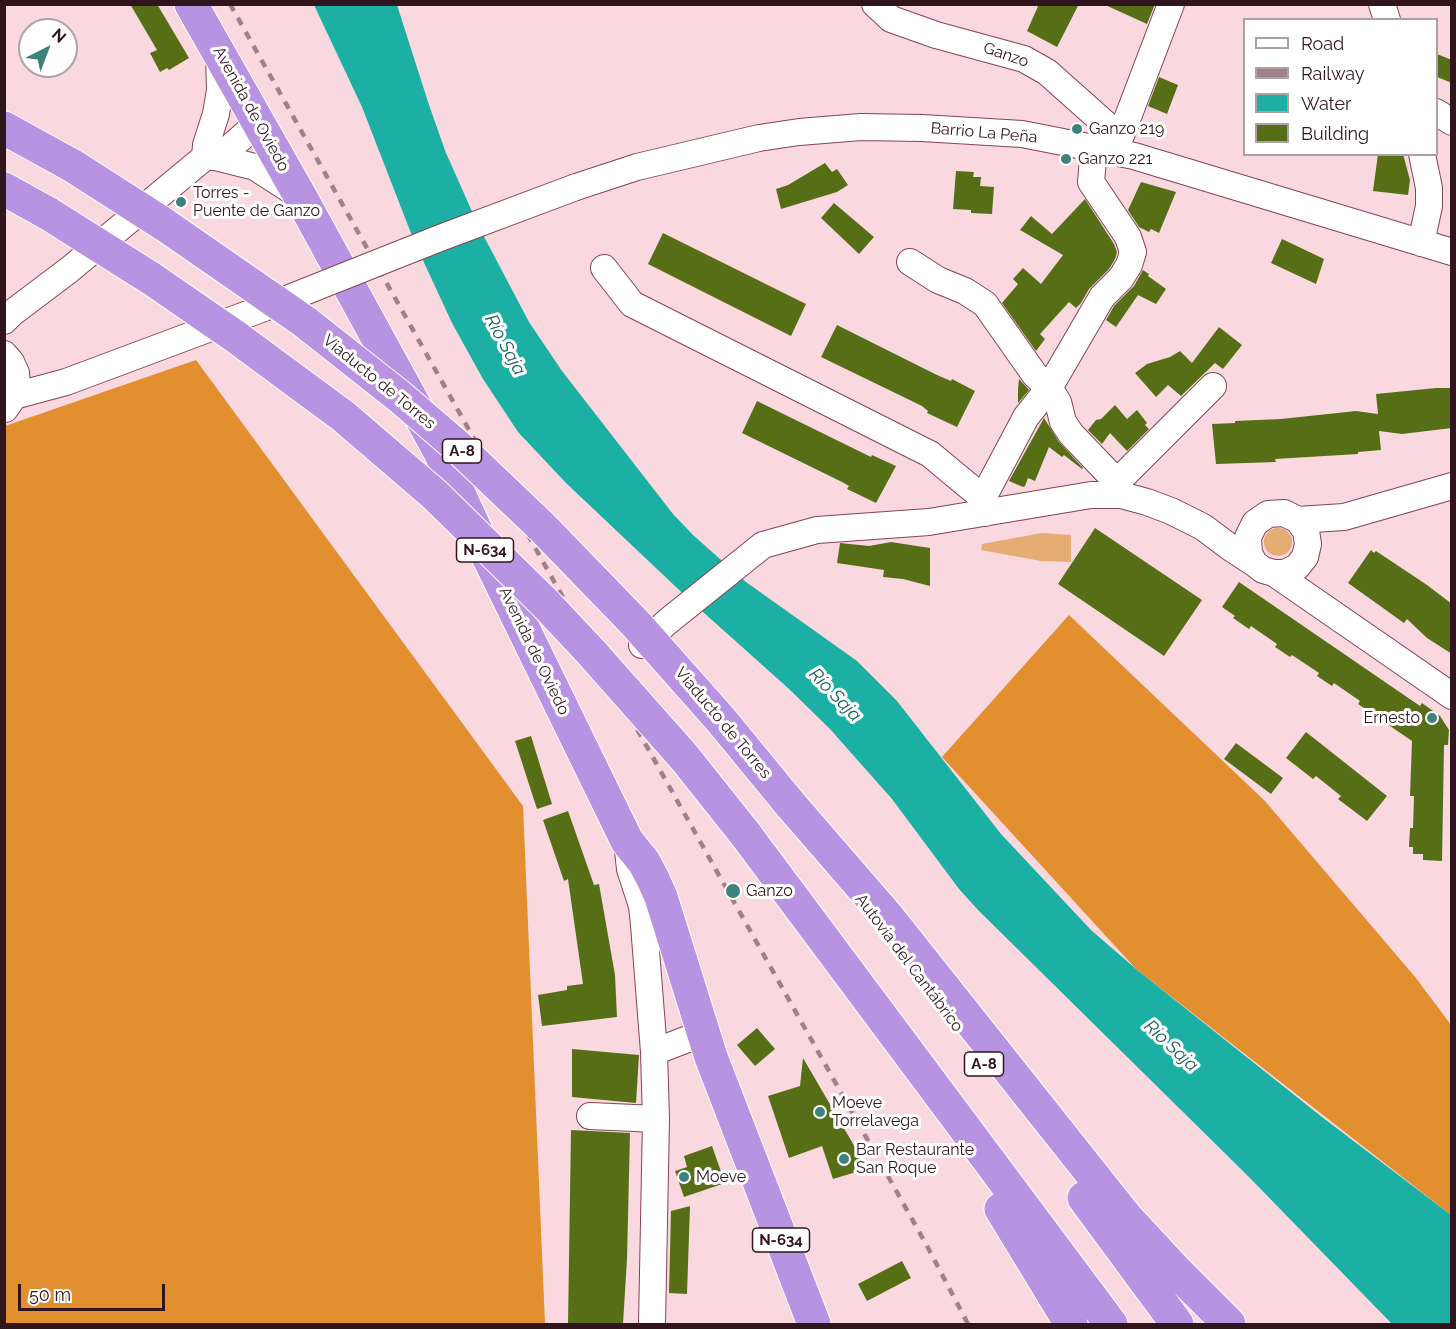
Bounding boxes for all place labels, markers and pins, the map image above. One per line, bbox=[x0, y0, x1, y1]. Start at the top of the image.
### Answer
place label: Ganzo 219 bbox=[1089, 119, 1164, 139]
marker: Ganzo 219 bbox=[1070, 122, 1084, 136]
place label: Ganzo 221 bbox=[1078, 149, 1152, 169]
marker: Ganzo 221 bbox=[1059, 152, 1073, 166]
place label: Torres - Puente de Ganzo bbox=[193, 183, 320, 221]
marker: Torres - Puente de Ganzo bbox=[174, 195, 188, 209]
place label: Ernesto bbox=[1364, 708, 1420, 728]
marker: Ernesto bbox=[1425, 711, 1439, 725]
place label: Ganzo bbox=[746, 881, 793, 901]
marker: Ganzo bbox=[724, 882, 742, 900]
place label: Moeve Torrelavega bbox=[832, 1093, 919, 1131]
marker: Moeve Torrelavega bbox=[813, 1105, 827, 1119]
place label: Bar Restaurante San Roque bbox=[856, 1140, 974, 1178]
marker: Bar Restaurante San Roque bbox=[837, 1152, 851, 1166]
place label: Moeve bbox=[696, 1167, 746, 1187]
marker: Moeve bbox=[677, 1170, 691, 1184]

